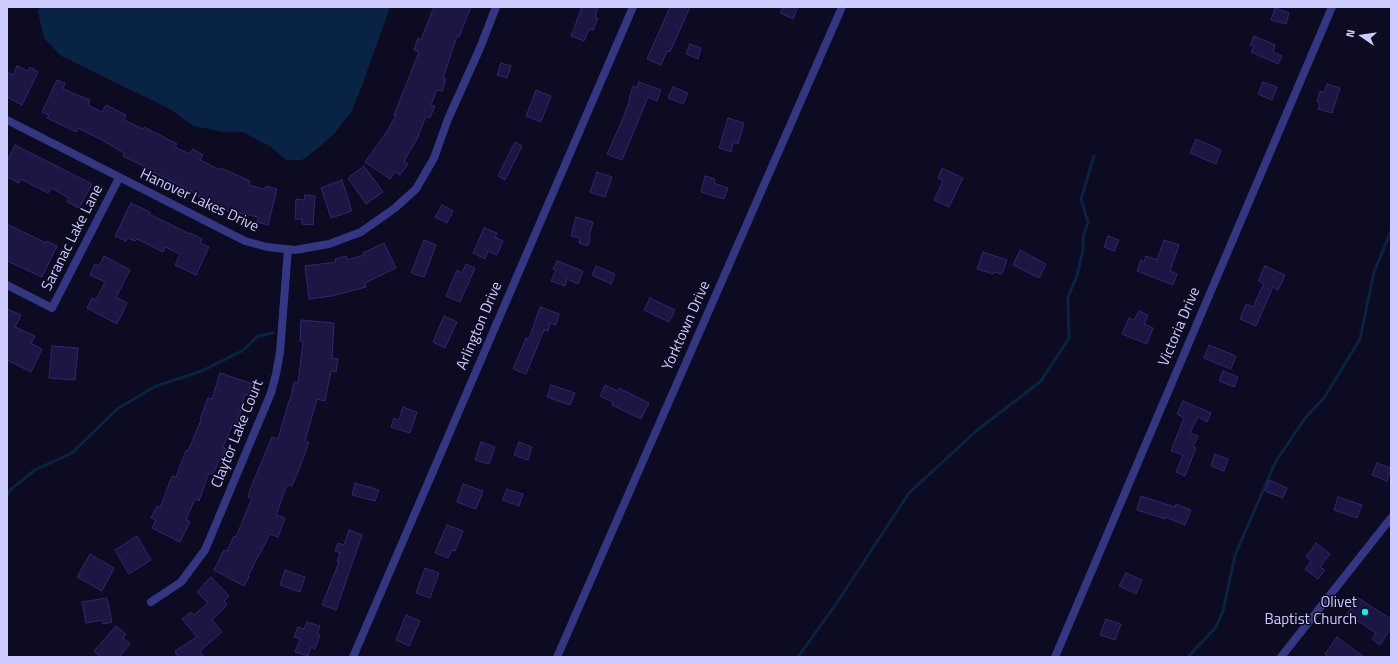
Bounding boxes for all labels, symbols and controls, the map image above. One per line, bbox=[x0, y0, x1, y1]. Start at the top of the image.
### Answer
north arrow bbox=[1342, 16, 1382, 56]
text: N bbox=[1342, 28, 1359, 39]
street label: Hanover Lakes Drive bbox=[137, 166, 261, 236]
street label: Saranac Lake Lane bbox=[39, 182, 107, 294]
street label: Yorktown Drive bbox=[659, 278, 715, 374]
street label: Arlington Drive bbox=[453, 279, 507, 373]
street label: Victoria Drive bbox=[1155, 285, 1205, 369]
street label: Claytor Lake Court bbox=[208, 377, 268, 491]
place label: Olivet Baptist Church bbox=[1264, 594, 1357, 629]
marker: Olivet Baptist Church bbox=[1360, 607, 1370, 617]

